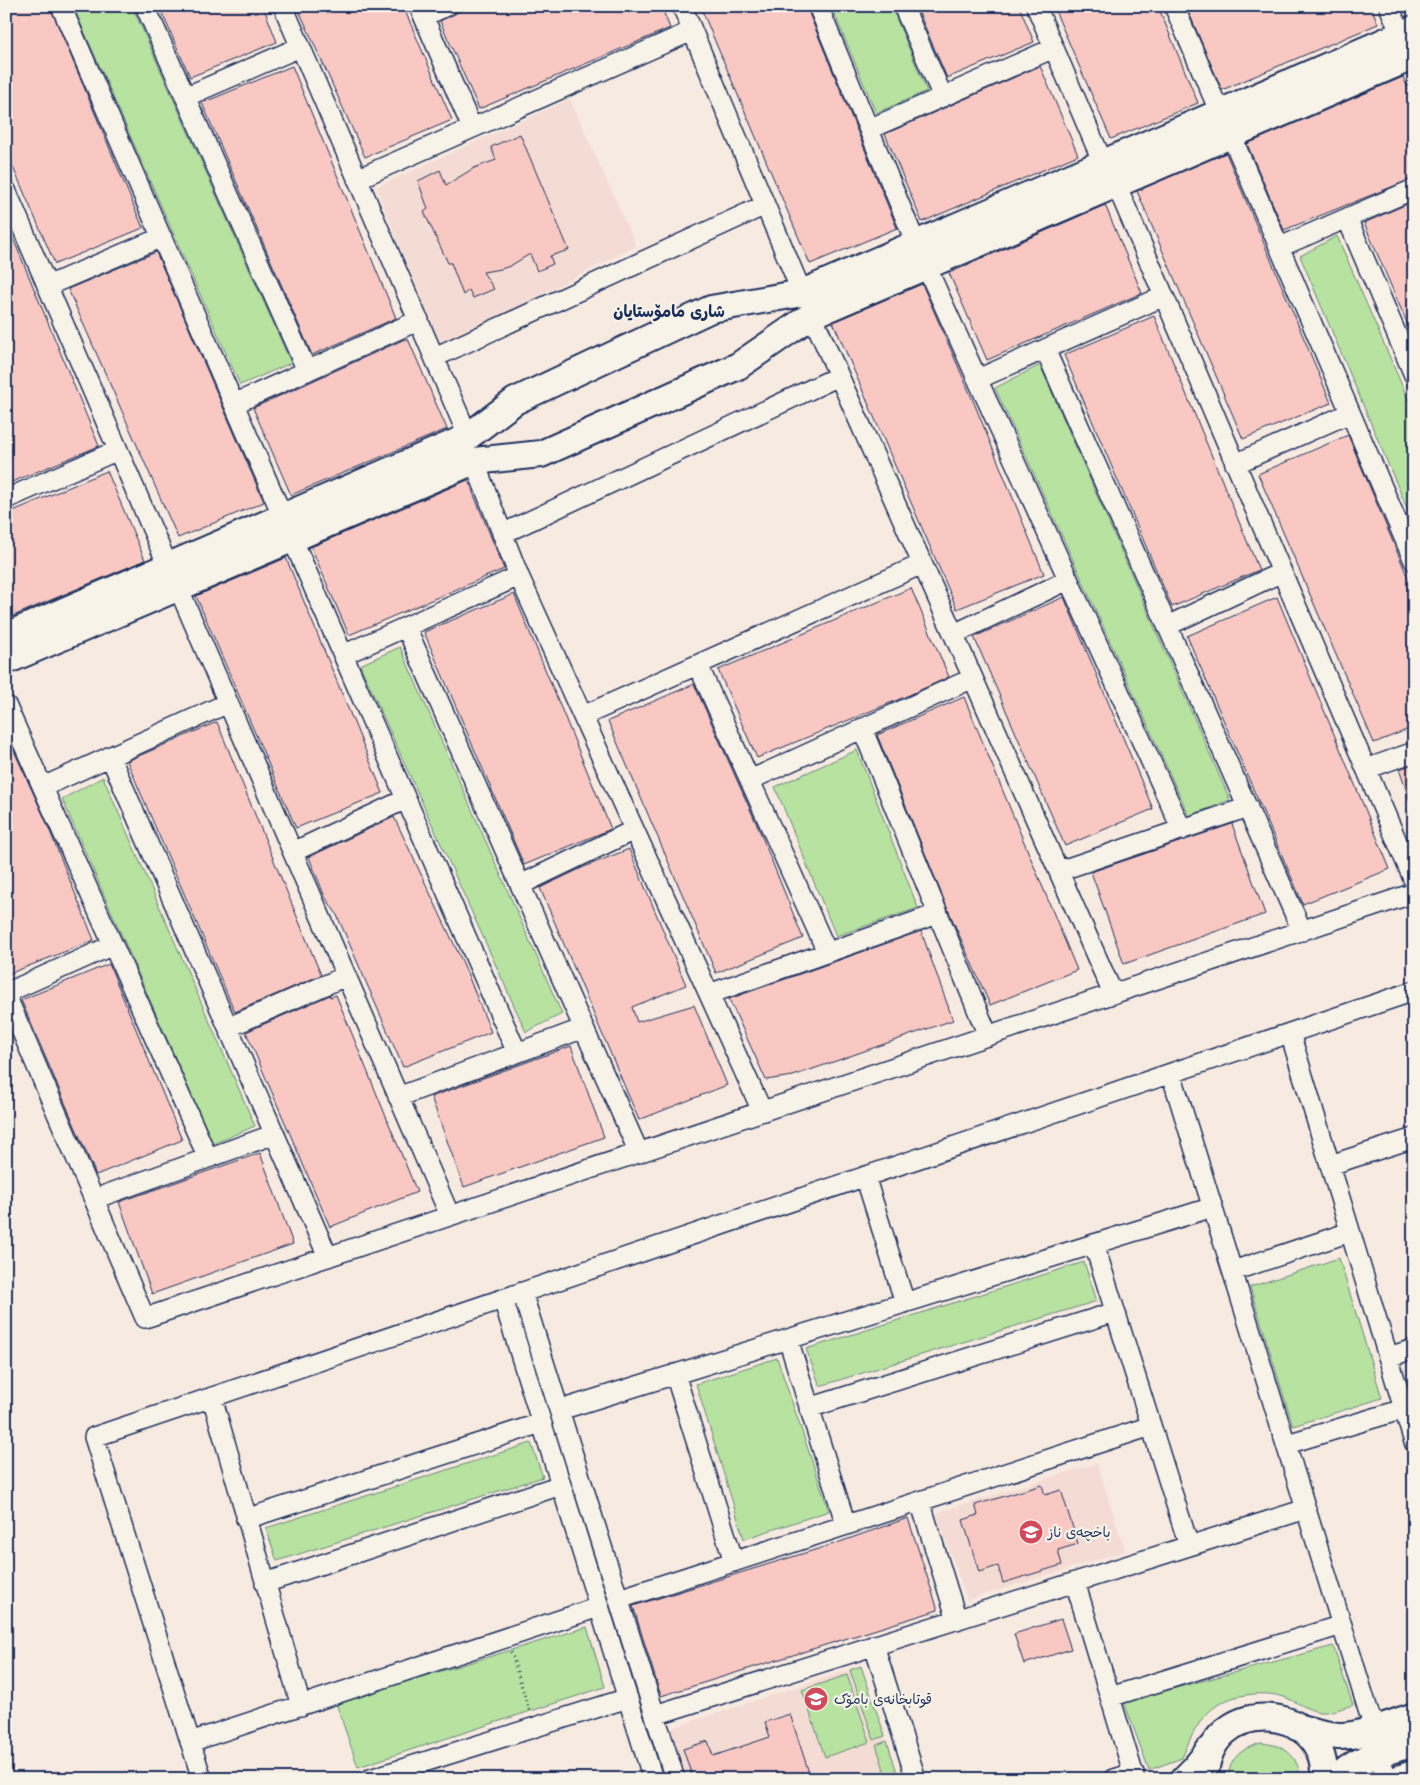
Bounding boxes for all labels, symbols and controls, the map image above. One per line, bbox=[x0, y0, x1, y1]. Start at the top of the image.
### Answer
district label: شاری مامۆستایان bbox=[613, 298, 725, 322]
school or university icon: باخچەی ناز bbox=[1018, 1519, 1044, 1545]
place label: باخچەی ناز bbox=[1047, 1521, 1110, 1542]
school or university icon: قوتابخانەی بامۆک bbox=[803, 1686, 829, 1712]
place label: قوتابخانەی بامۆک bbox=[834, 1688, 932, 1709]

